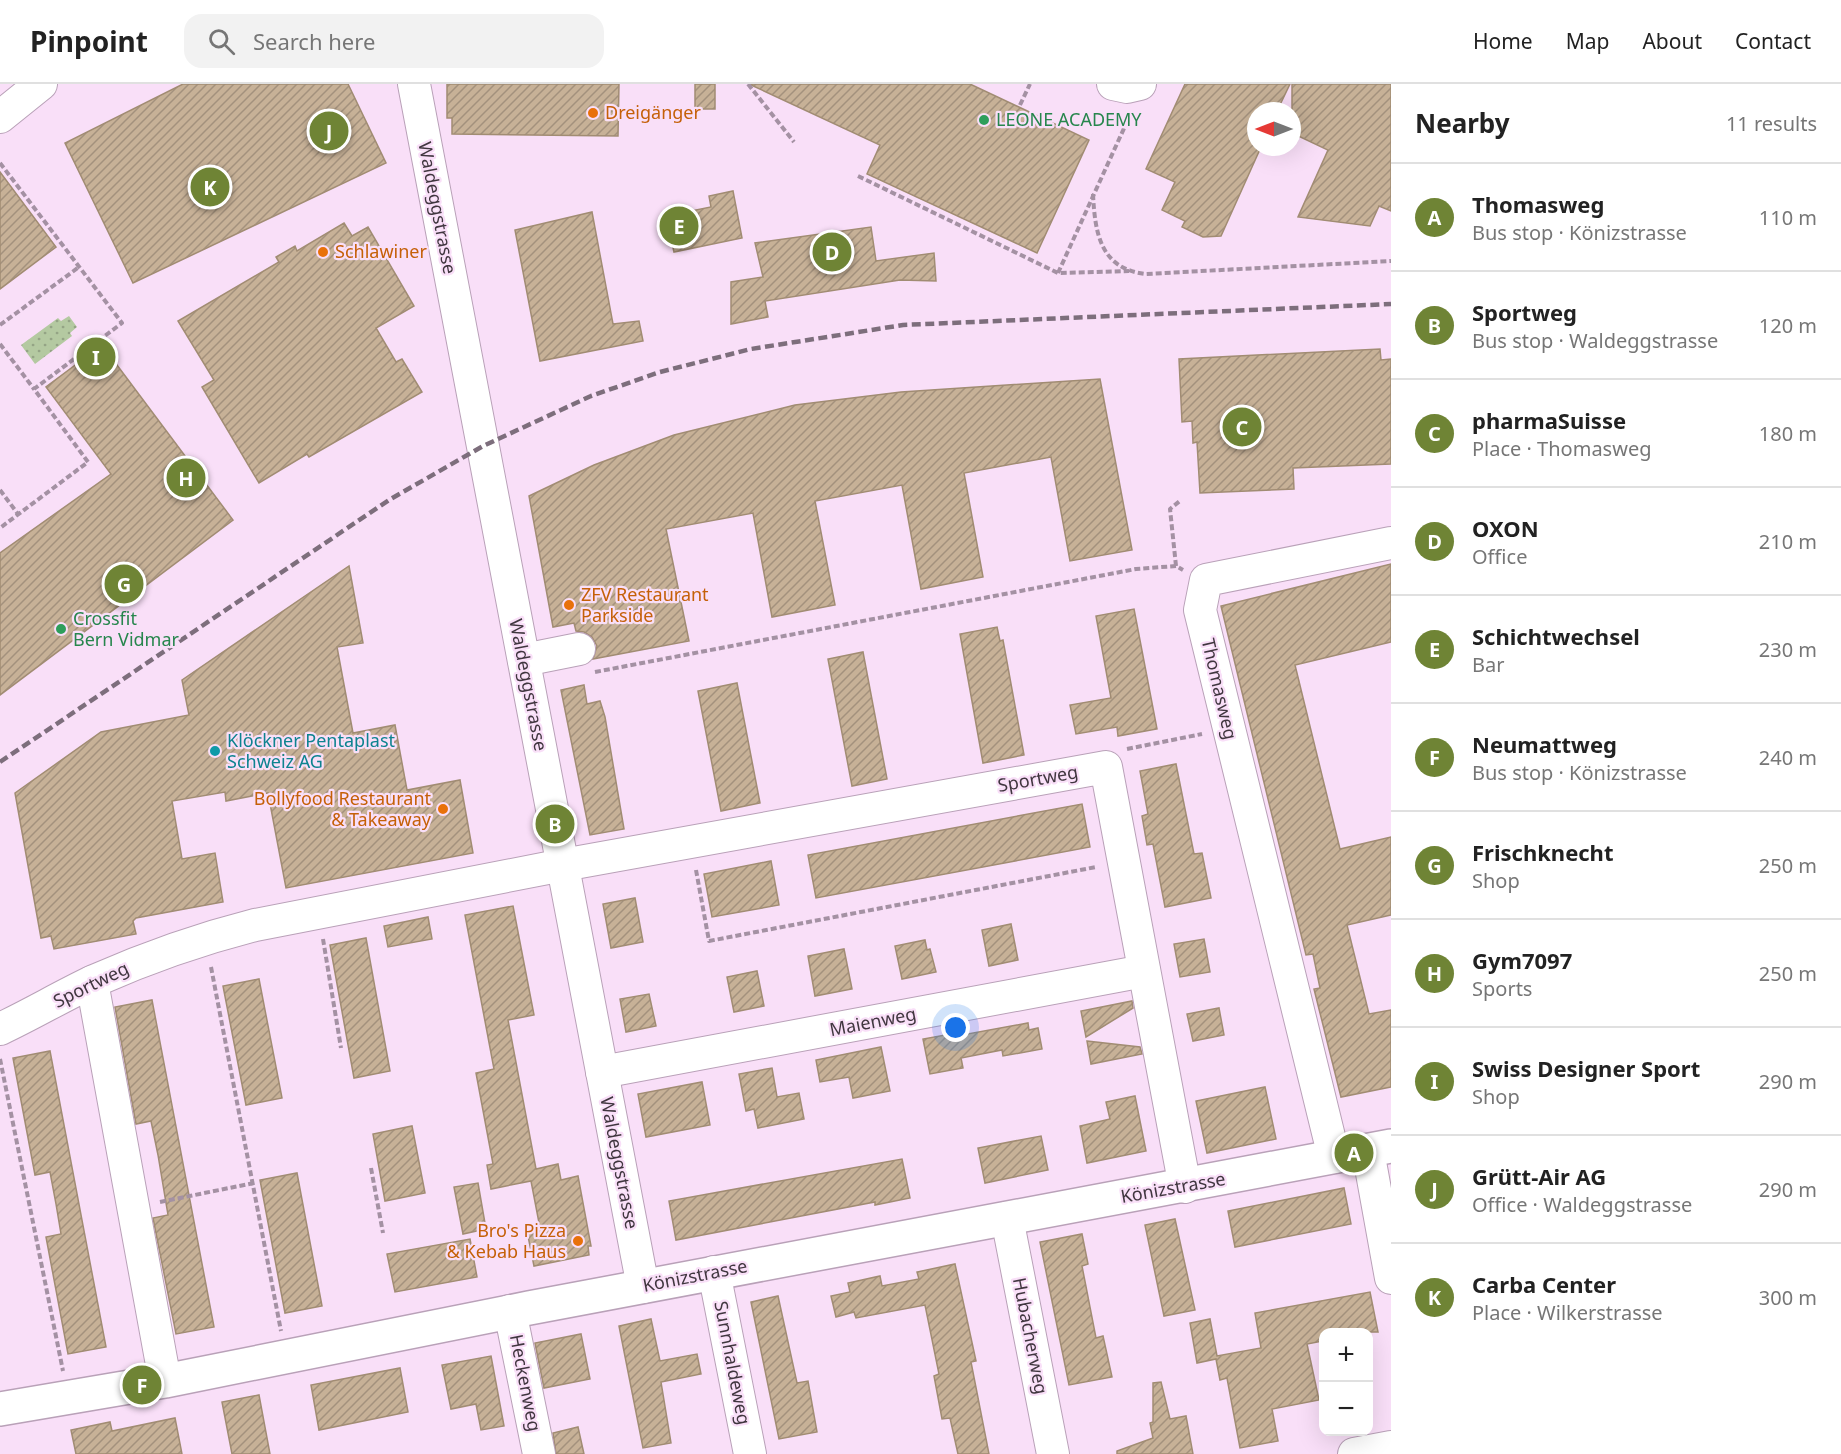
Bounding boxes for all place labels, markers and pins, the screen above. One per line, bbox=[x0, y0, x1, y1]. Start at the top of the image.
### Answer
place label: Dreigänger bbox=[605, 100, 702, 124]
marker: Dreigänger bbox=[586, 106, 600, 120]
place label: LEONE ACADEMY bbox=[996, 107, 1142, 131]
pin: J bbox=[310, 108, 348, 154]
marker: LEONE ACADEMY bbox=[977, 113, 991, 127]
pin: K bbox=[190, 164, 230, 210]
pin: E bbox=[660, 204, 698, 248]
pin: D bbox=[812, 230, 852, 274]
place label: Schlawiner bbox=[335, 239, 427, 263]
marker: Schlawiner bbox=[316, 245, 330, 259]
pin: I bbox=[76, 334, 116, 380]
pin: C bbox=[1222, 404, 1262, 450]
pin: H bbox=[166, 456, 206, 500]
pin: G bbox=[104, 562, 144, 606]
place label: ZFV Restaurant Parkside bbox=[581, 582, 709, 627]
marker: ZFV Restaurant Parkside bbox=[562, 598, 576, 612]
place label: Crossfit Bern Vidmar bbox=[73, 606, 180, 651]
marker: Crossfit Bern Vidmar bbox=[54, 622, 68, 636]
place label: Klöckner Pentaplast Schweiz AG bbox=[227, 728, 396, 773]
marker: Klöckner Pentaplast Schweiz AG bbox=[208, 744, 222, 758]
place label: Bollyfood Restaurant & Takeaway bbox=[254, 786, 432, 831]
marker: Bollyfood Restaurant & Takeaway bbox=[436, 802, 450, 816]
pin: B bbox=[536, 802, 574, 846]
pin: A bbox=[1334, 1130, 1374, 1176]
place label: Bro's Pizza & Kebab Haus bbox=[447, 1218, 566, 1263]
marker: Bro's Pizza & Kebab Haus bbox=[571, 1234, 585, 1248]
pin: F bbox=[122, 1362, 162, 1408]

